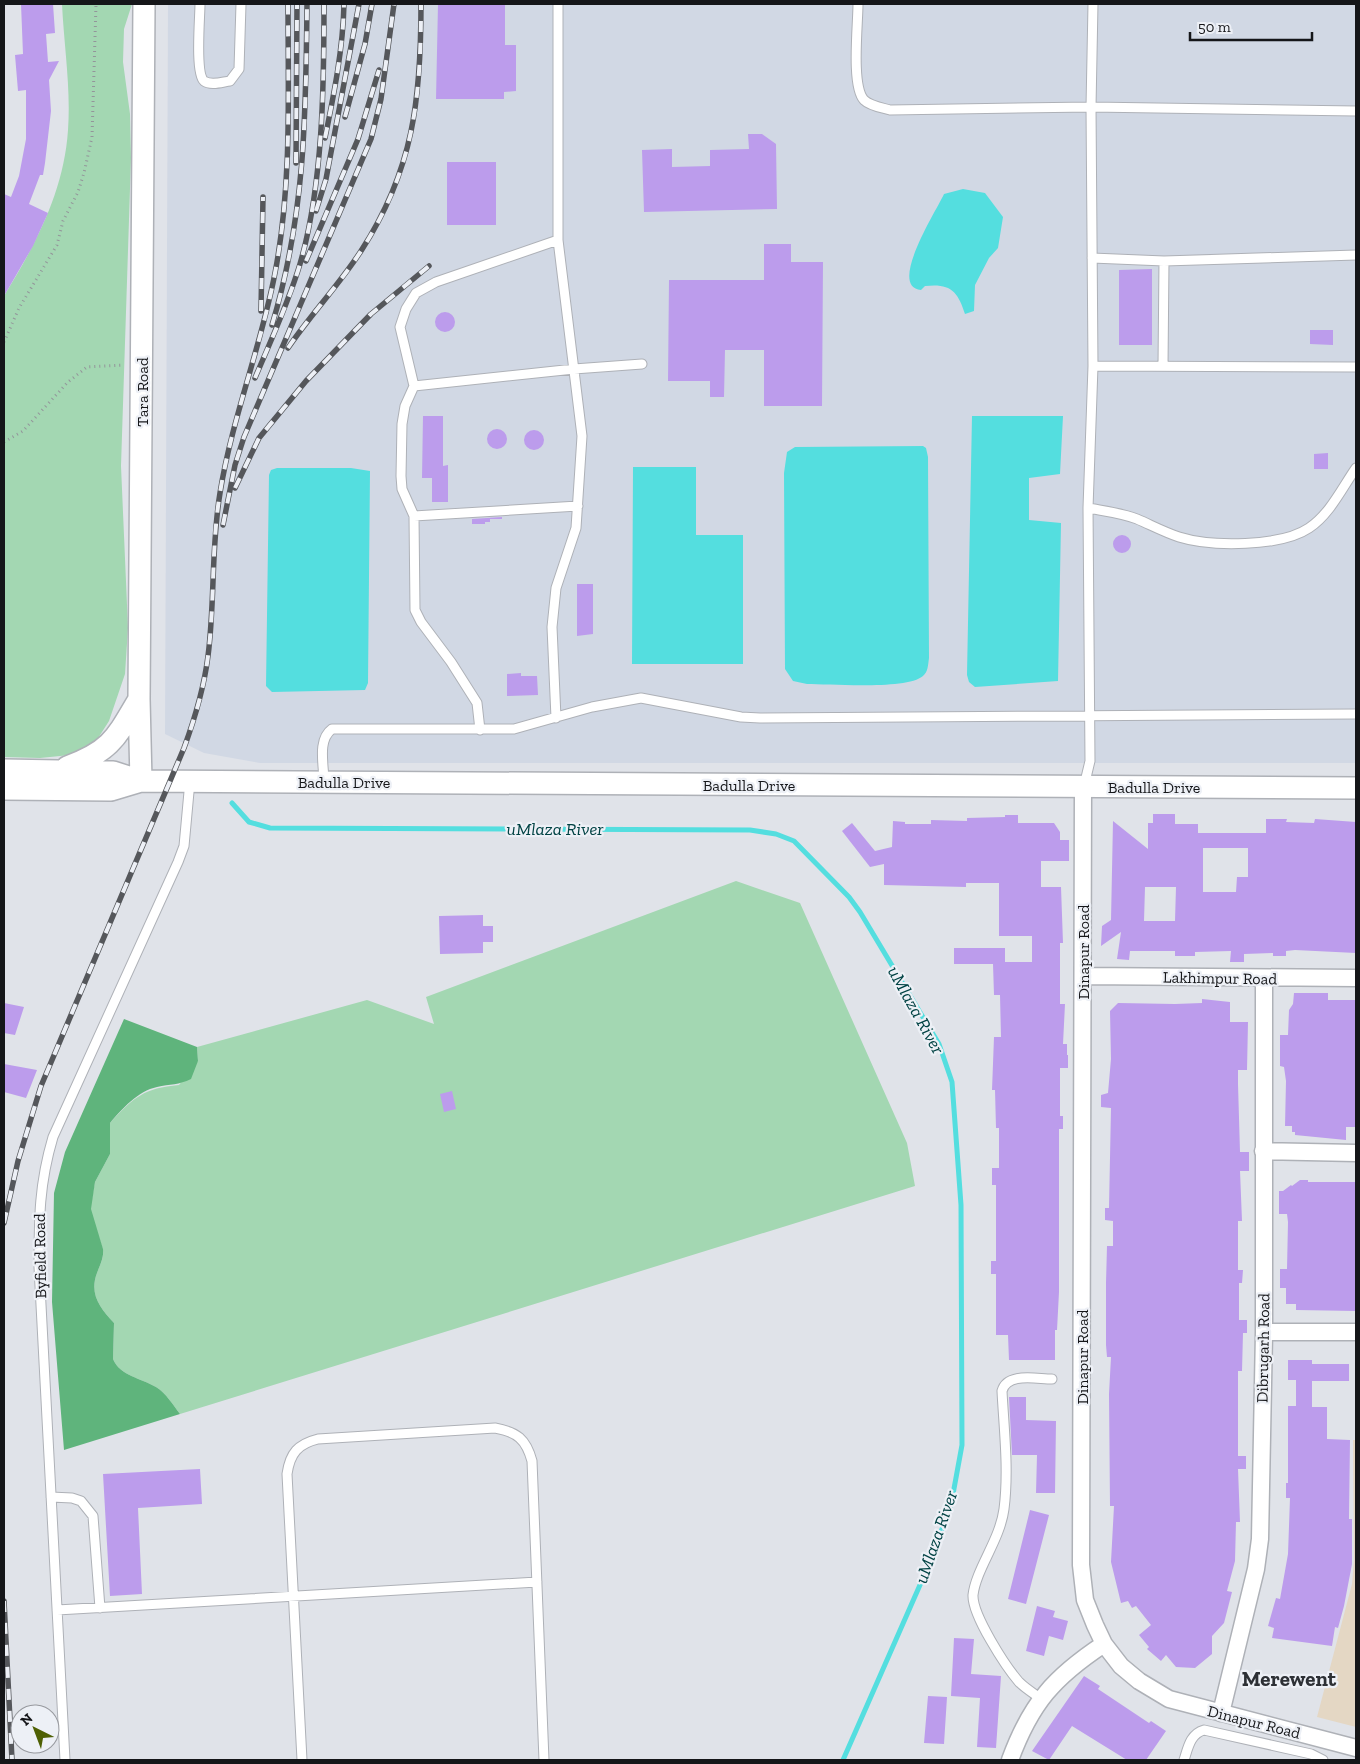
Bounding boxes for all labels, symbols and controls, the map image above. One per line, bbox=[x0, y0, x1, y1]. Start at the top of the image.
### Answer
scale bar bbox=[1190, 10, 1312, 42]
text: 50 m bbox=[1198, 18, 1231, 36]
street label: Tara Road bbox=[133, 357, 152, 427]
street label: Badulla Drive bbox=[298, 773, 390, 792]
street label: Badulla Drive bbox=[703, 776, 795, 795]
street label: Badulla Drive bbox=[1108, 778, 1200, 797]
water label: uMlaza River bbox=[506, 818, 604, 840]
street label: Dinapur Road bbox=[1074, 904, 1093, 999]
water label: uMlaza River bbox=[883, 962, 950, 1058]
street label: Lakhimpur Road bbox=[1163, 968, 1278, 988]
street label: Byfield Road bbox=[30, 1213, 50, 1299]
street label: Dibrugarh Road bbox=[1253, 1293, 1273, 1403]
street label: Dinapur Road bbox=[1073, 1309, 1092, 1404]
water label: uMlaza River bbox=[910, 1487, 962, 1586]
district label: Merewent bbox=[1242, 1666, 1337, 1691]
street label: Dinapur Road bbox=[1206, 1701, 1303, 1743]
north arrow bbox=[10, 1704, 60, 1754]
text: N bbox=[17, 1710, 37, 1730]

